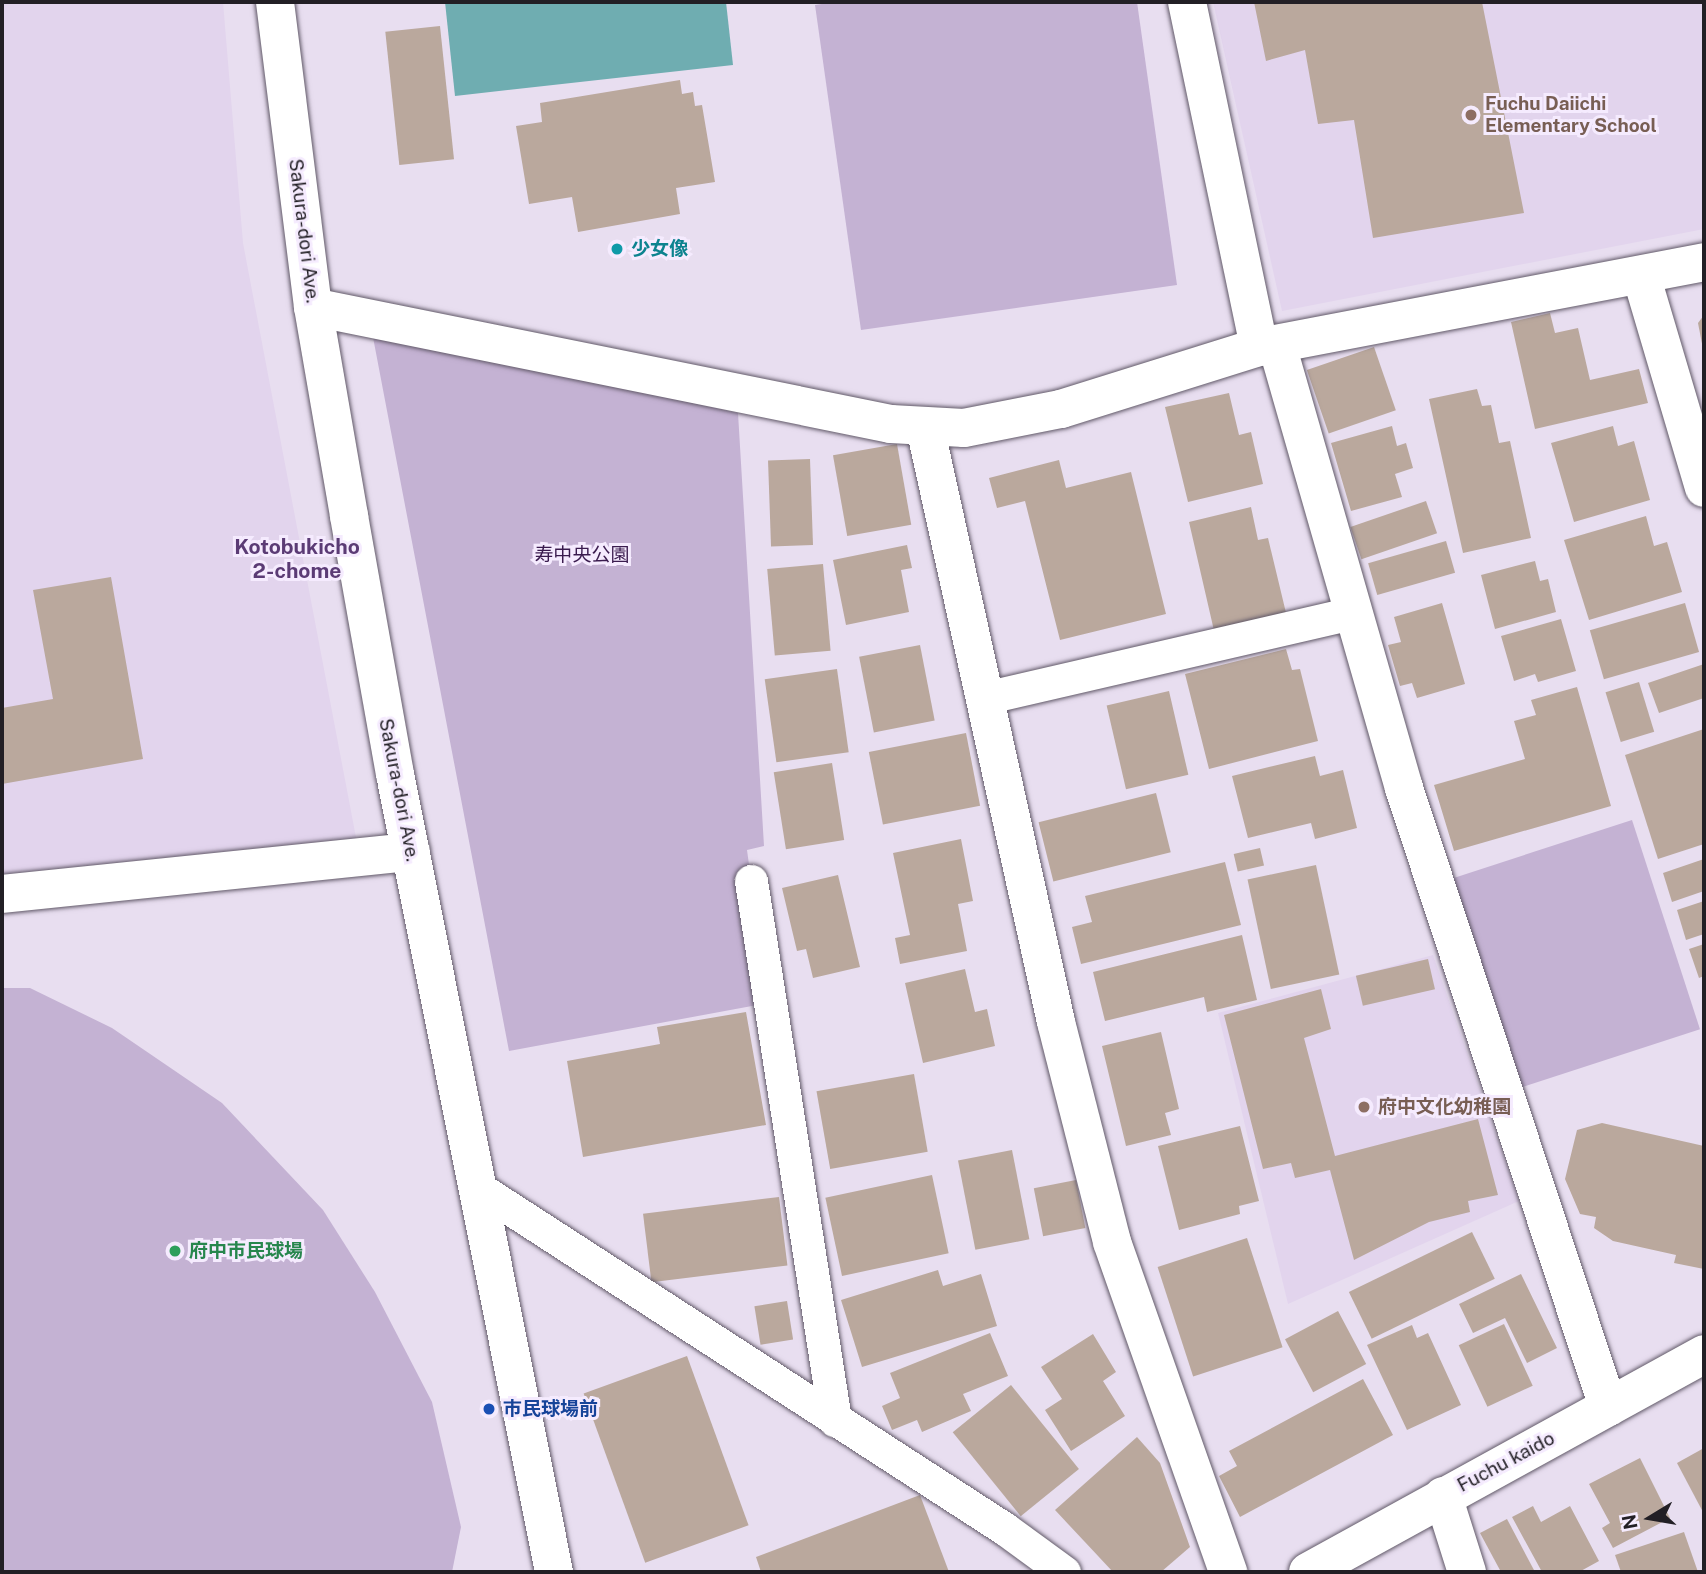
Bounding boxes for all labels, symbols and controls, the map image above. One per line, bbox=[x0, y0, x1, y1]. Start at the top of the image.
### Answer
place label: Fuchu Daiichi Elementary School bbox=[1485, 93, 1657, 137]
marker: Fuchu Daiichi Elementary School bbox=[1463, 107, 1479, 123]
street label: Sakura-dori Ave. bbox=[284, 158, 324, 304]
place label: 少女像 bbox=[631, 238, 688, 260]
marker: 少女像 bbox=[609, 241, 625, 257]
district label: Kotobukicho 2-chome bbox=[234, 534, 360, 584]
park label: 寿中央公園 bbox=[535, 544, 629, 566]
street label: Sakura-dori Ave. bbox=[374, 717, 424, 863]
place label: 府中文化幼稚園 bbox=[1378, 1096, 1511, 1118]
marker: 府中文化幼稚園 bbox=[1356, 1099, 1372, 1115]
place label: 府中市民球場 bbox=[189, 1240, 303, 1262]
marker: 府中市民球場 bbox=[167, 1243, 183, 1259]
place label: 市民球場前 bbox=[503, 1398, 598, 1420]
marker: 市民球場前 bbox=[481, 1401, 497, 1417]
street label: Fuchu kaido bbox=[1454, 1427, 1558, 1497]
north arrow bbox=[1615, 1483, 1685, 1553]
text: N bbox=[1617, 1513, 1642, 1531]

